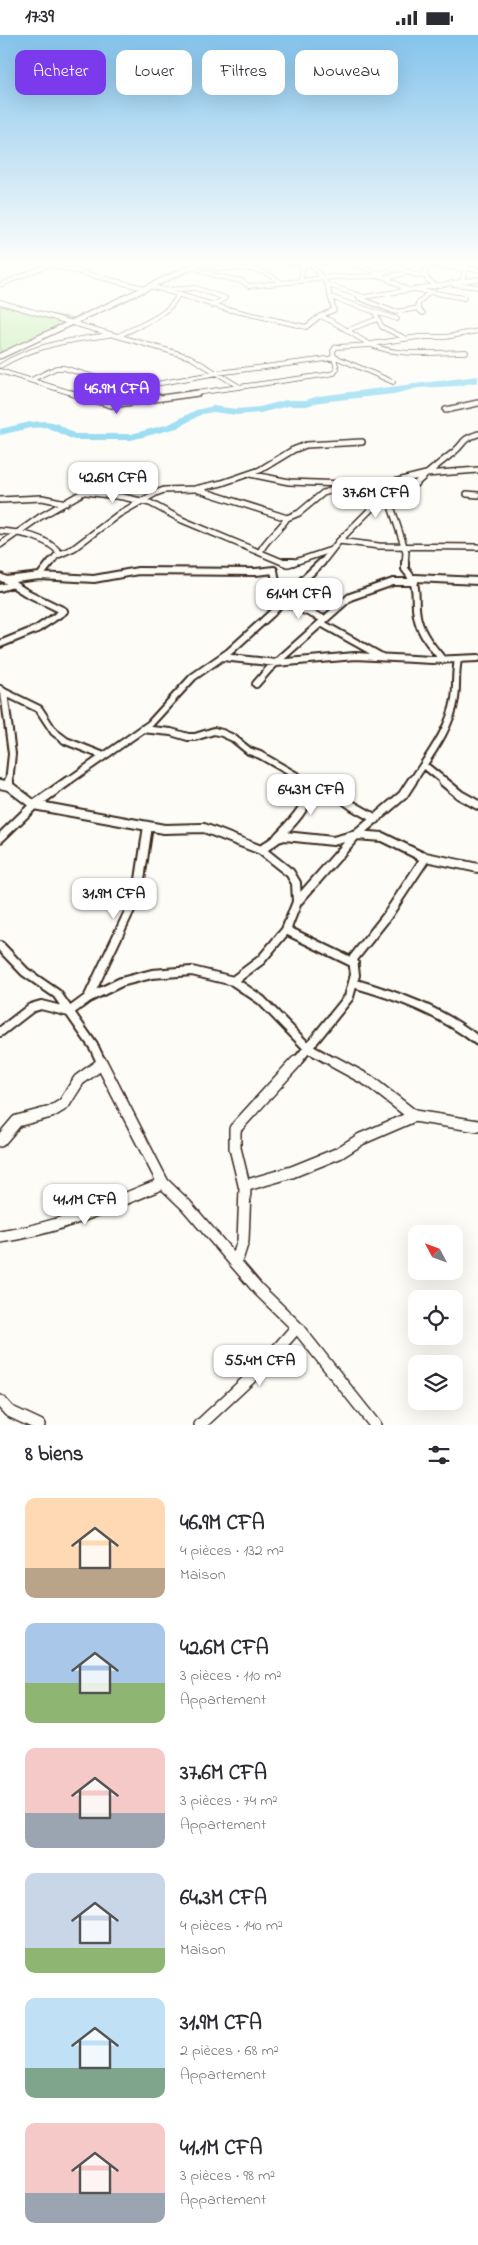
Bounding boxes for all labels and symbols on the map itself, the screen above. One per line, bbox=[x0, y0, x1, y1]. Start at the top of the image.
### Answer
pin: 46.9M CFA bbox=[60, 373, 174, 415]
pin: 42.6M CFA bbox=[56, 461, 170, 504]
pin: 37.6M CFA bbox=[319, 477, 433, 519]
pin: 61.4M CFA bbox=[242, 577, 356, 620]
pin: 64.3M CFA bbox=[254, 773, 368, 816]
pin: 31.9M CFA bbox=[57, 877, 171, 920]
pin: 41.1M CFA bbox=[28, 1183, 142, 1226]
north arrow bbox=[408, 1225, 462, 1280]
pin: 55.4M CFA bbox=[203, 1345, 317, 1387]

